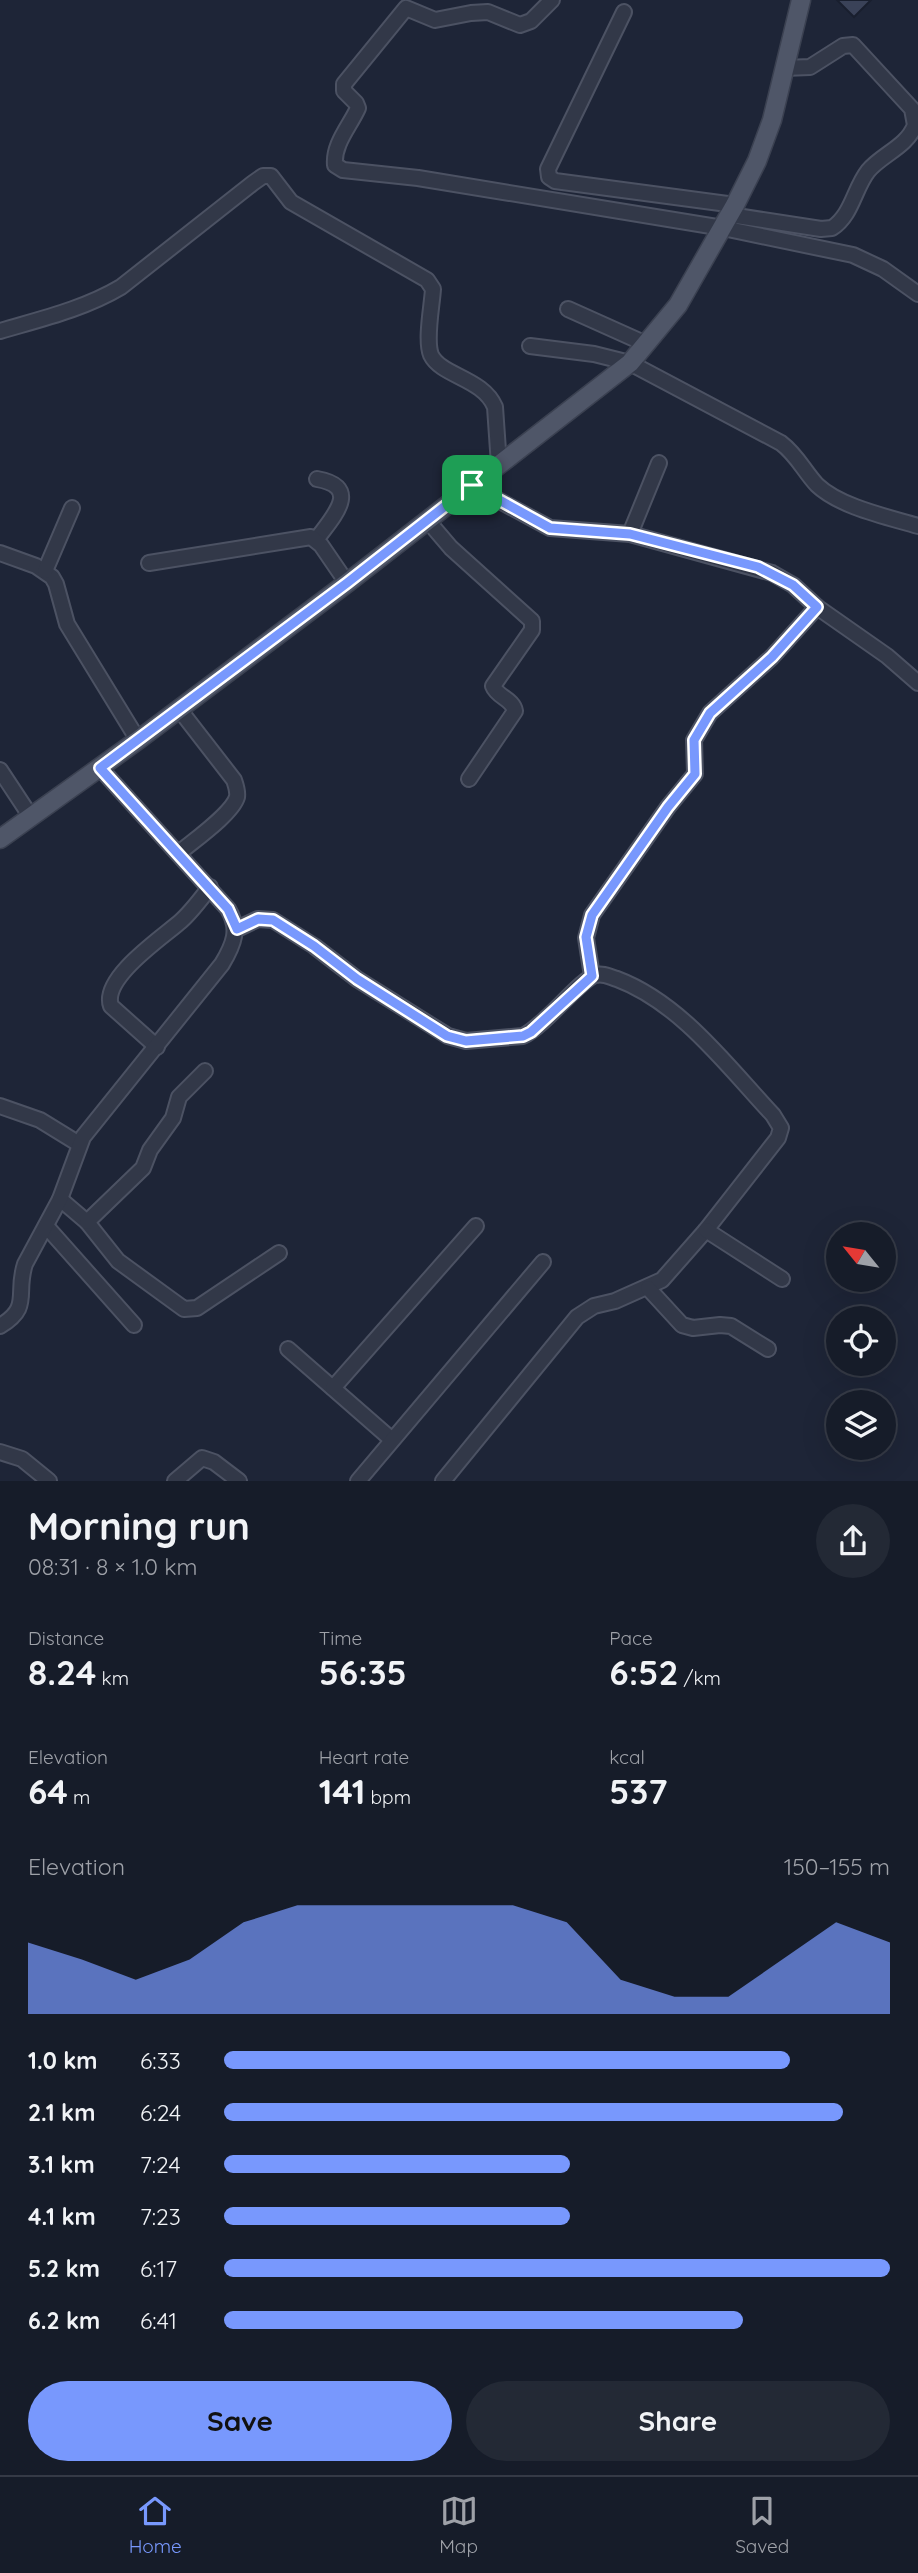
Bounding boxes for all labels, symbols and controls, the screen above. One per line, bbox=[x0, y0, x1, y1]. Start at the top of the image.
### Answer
pin bbox=[442, 455, 502, 515]
icon: arrive bbox=[453, 466, 491, 504]
north arrow bbox=[826, 1222, 896, 1292]
map controls bbox=[826, 1222, 896, 1460]
button: locate bbox=[826, 1306, 896, 1376]
button: layers bbox=[826, 1390, 896, 1460]
text: Morning run bbox=[28, 1502, 250, 1550]
button: share bbox=[816, 1504, 890, 1578]
text: 08:31 · 8 × 1.0 km bbox=[28, 1552, 198, 1581]
text: Distance bbox=[28, 1626, 104, 1650]
text: Time bbox=[319, 1626, 362, 1650]
text: Pace bbox=[609, 1626, 653, 1650]
text: 8.24 bbox=[28, 1650, 96, 1694]
text: 56:35 bbox=[319, 1650, 407, 1694]
text: 6:52 bbox=[609, 1650, 678, 1694]
text: km bbox=[96, 1666, 129, 1690]
text: /km bbox=[678, 1666, 721, 1690]
text: Elevation bbox=[28, 1745, 108, 1769]
text: Heart rate bbox=[319, 1745, 409, 1769]
text: kcal bbox=[609, 1745, 645, 1769]
text: 64 bbox=[28, 1769, 68, 1813]
text: 141 bbox=[319, 1769, 365, 1813]
text: 537 bbox=[609, 1769, 668, 1813]
text: m bbox=[68, 1785, 90, 1809]
text: bpm bbox=[365, 1785, 411, 1809]
text: Elevation bbox=[28, 1852, 125, 1881]
text: 150–155 m bbox=[784, 1852, 890, 1881]
text: 1.0 km bbox=[28, 2046, 98, 2075]
text: 6:33 bbox=[140, 2046, 181, 2075]
text: 2.1 km bbox=[28, 2098, 95, 2127]
text: 6:24 bbox=[140, 2098, 181, 2127]
text: 3.1 km bbox=[28, 2150, 95, 2179]
text: 7:24 bbox=[140, 2150, 181, 2179]
text: 4.1 km bbox=[28, 2202, 96, 2231]
text: 7:23 bbox=[140, 2202, 181, 2231]
text: 5.2 km bbox=[28, 2254, 100, 2283]
text: 6:17 bbox=[140, 2254, 177, 2283]
text: 6.2 km bbox=[28, 2306, 100, 2335]
text: 6:41 bbox=[140, 2306, 177, 2335]
button: Save bbox=[28, 2381, 452, 2461]
button: Share bbox=[466, 2381, 890, 2461]
tab: Home bbox=[129, 2492, 182, 2558]
tab: Map bbox=[439, 2492, 478, 2558]
tab: Saved bbox=[735, 2492, 789, 2558]

